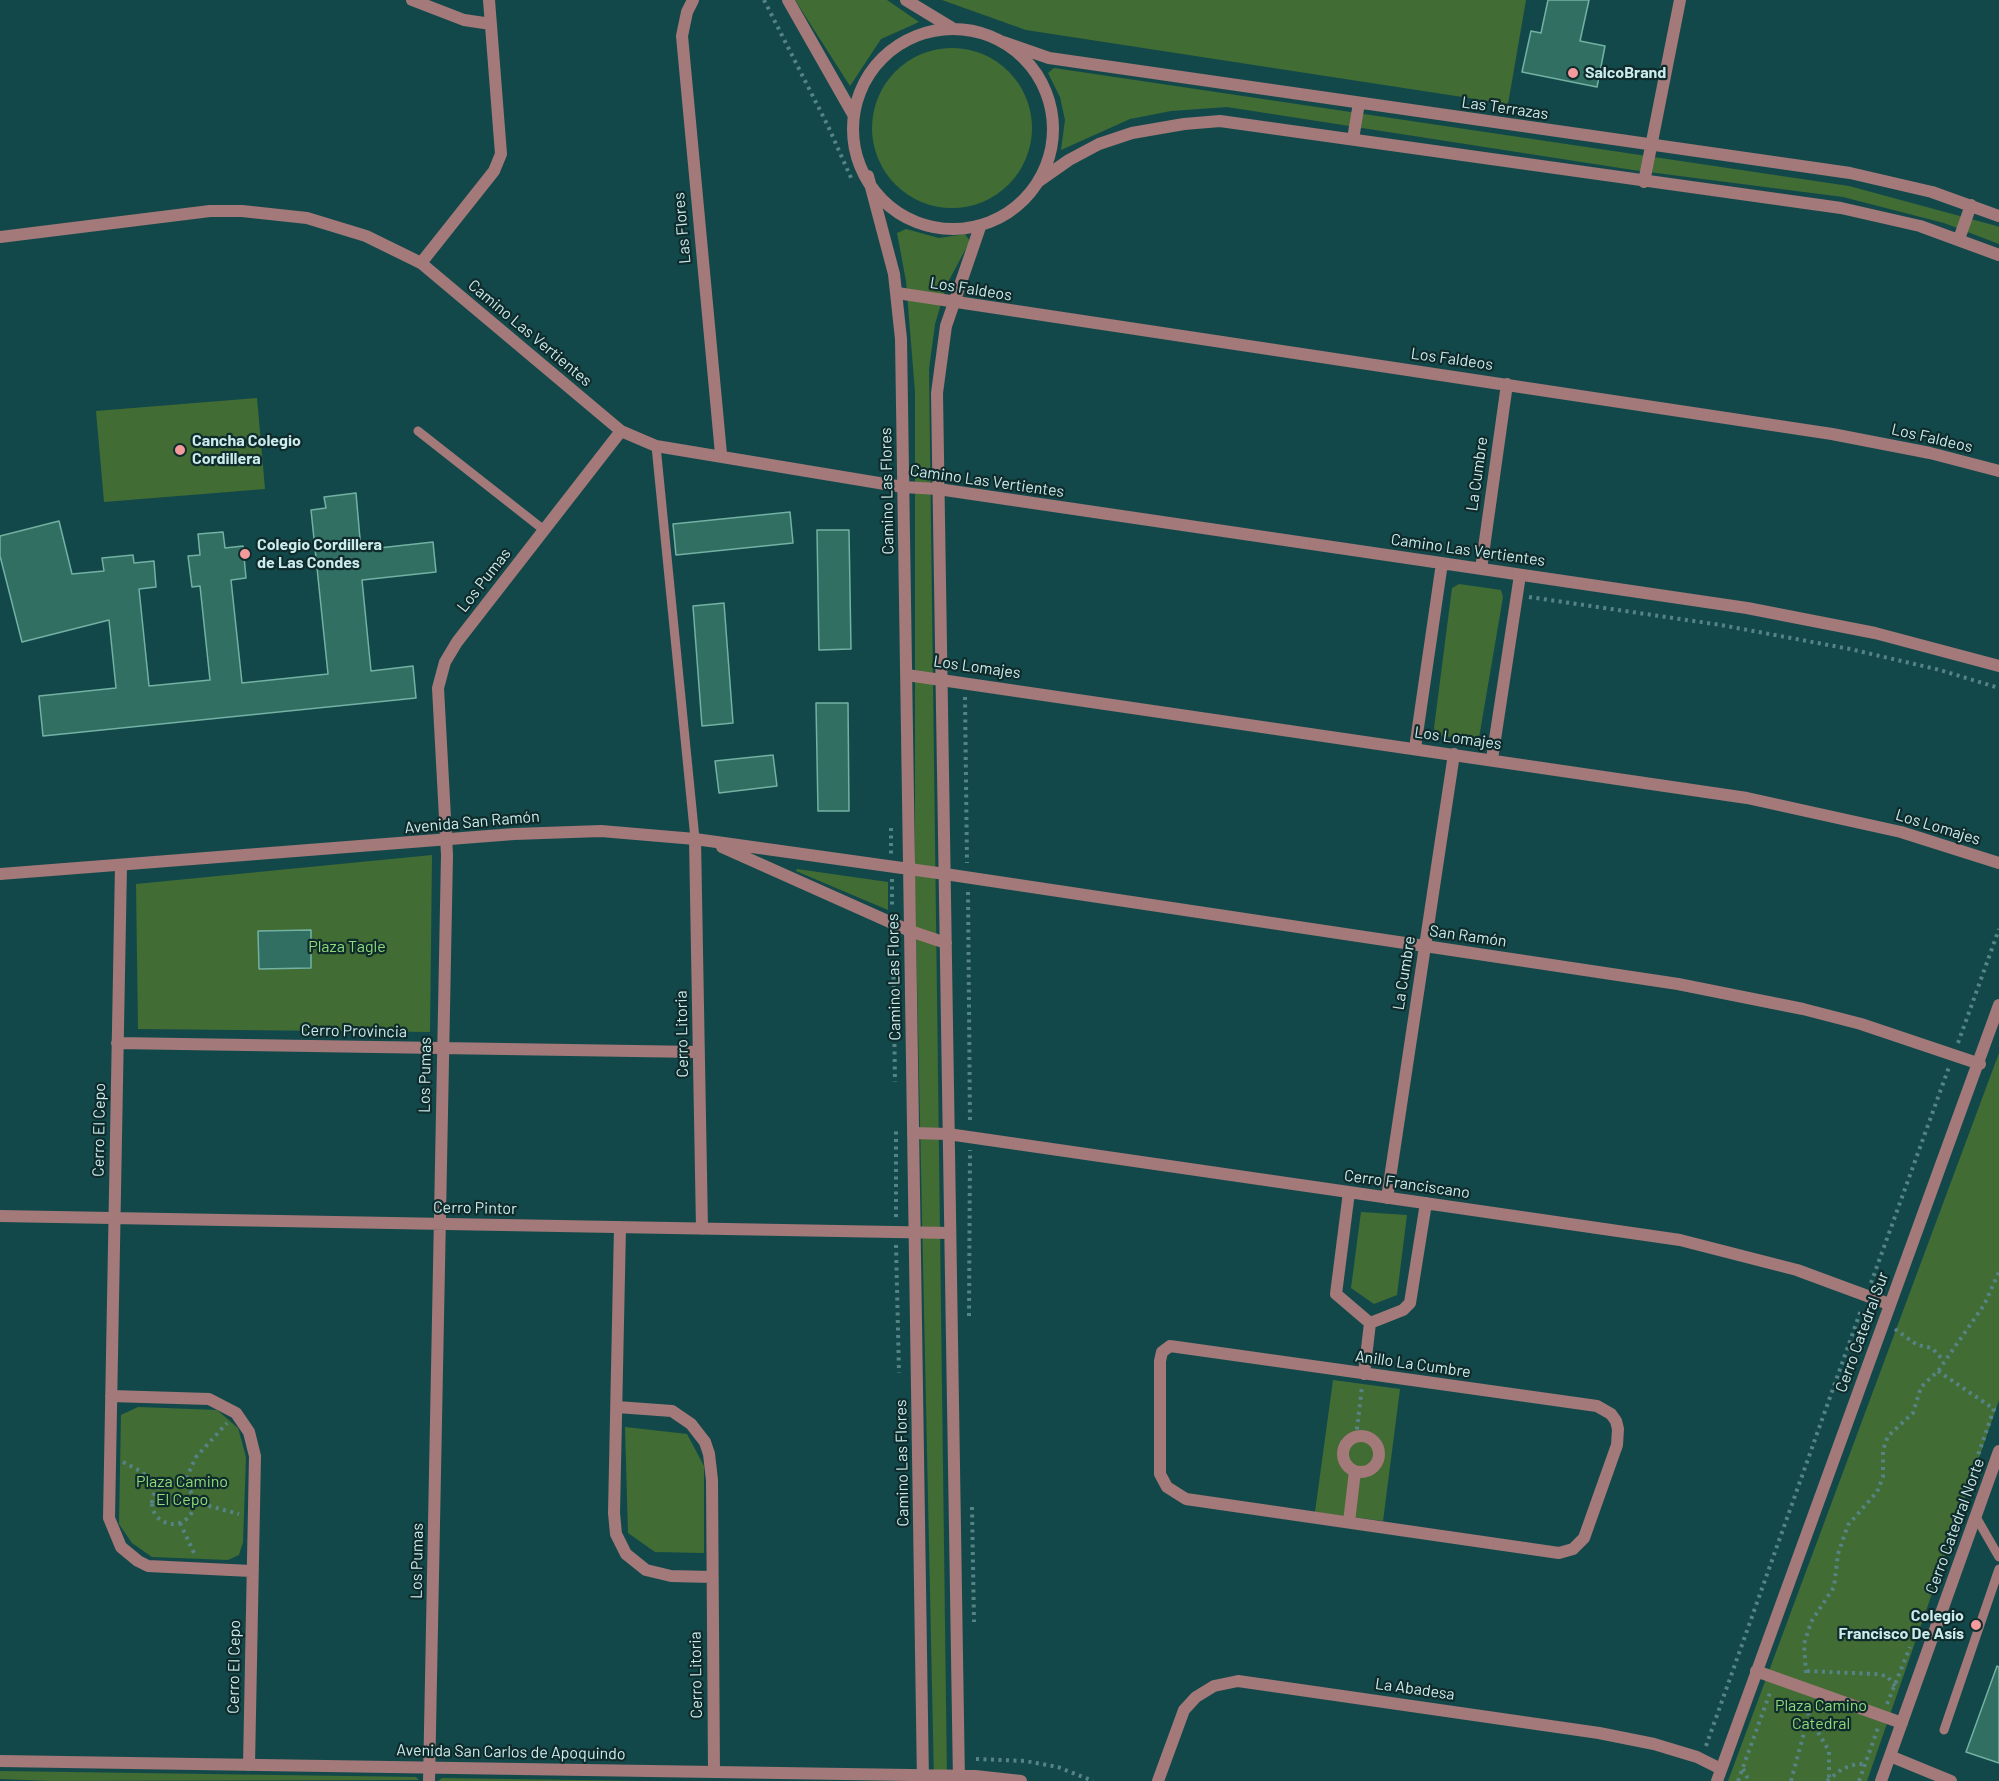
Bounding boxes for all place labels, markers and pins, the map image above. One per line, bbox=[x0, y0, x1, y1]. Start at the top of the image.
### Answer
place label: SalcoBrand bbox=[1585, 63, 1666, 83]
marker: SalcoBrand bbox=[1566, 66, 1580, 80]
place label: Cancha Colegio Cordillera bbox=[192, 431, 301, 469]
marker: Cancha Colegio Cordillera bbox=[173, 443, 187, 457]
place label: Colegio Cordillera de Las Condes bbox=[257, 535, 382, 573]
marker: Colegio Cordillera de Las Condes bbox=[238, 547, 252, 561]
place label: Colegio Francisco De Asís bbox=[1839, 1606, 1964, 1644]
marker: Colegio Francisco De Asís bbox=[1969, 1618, 1983, 1632]

